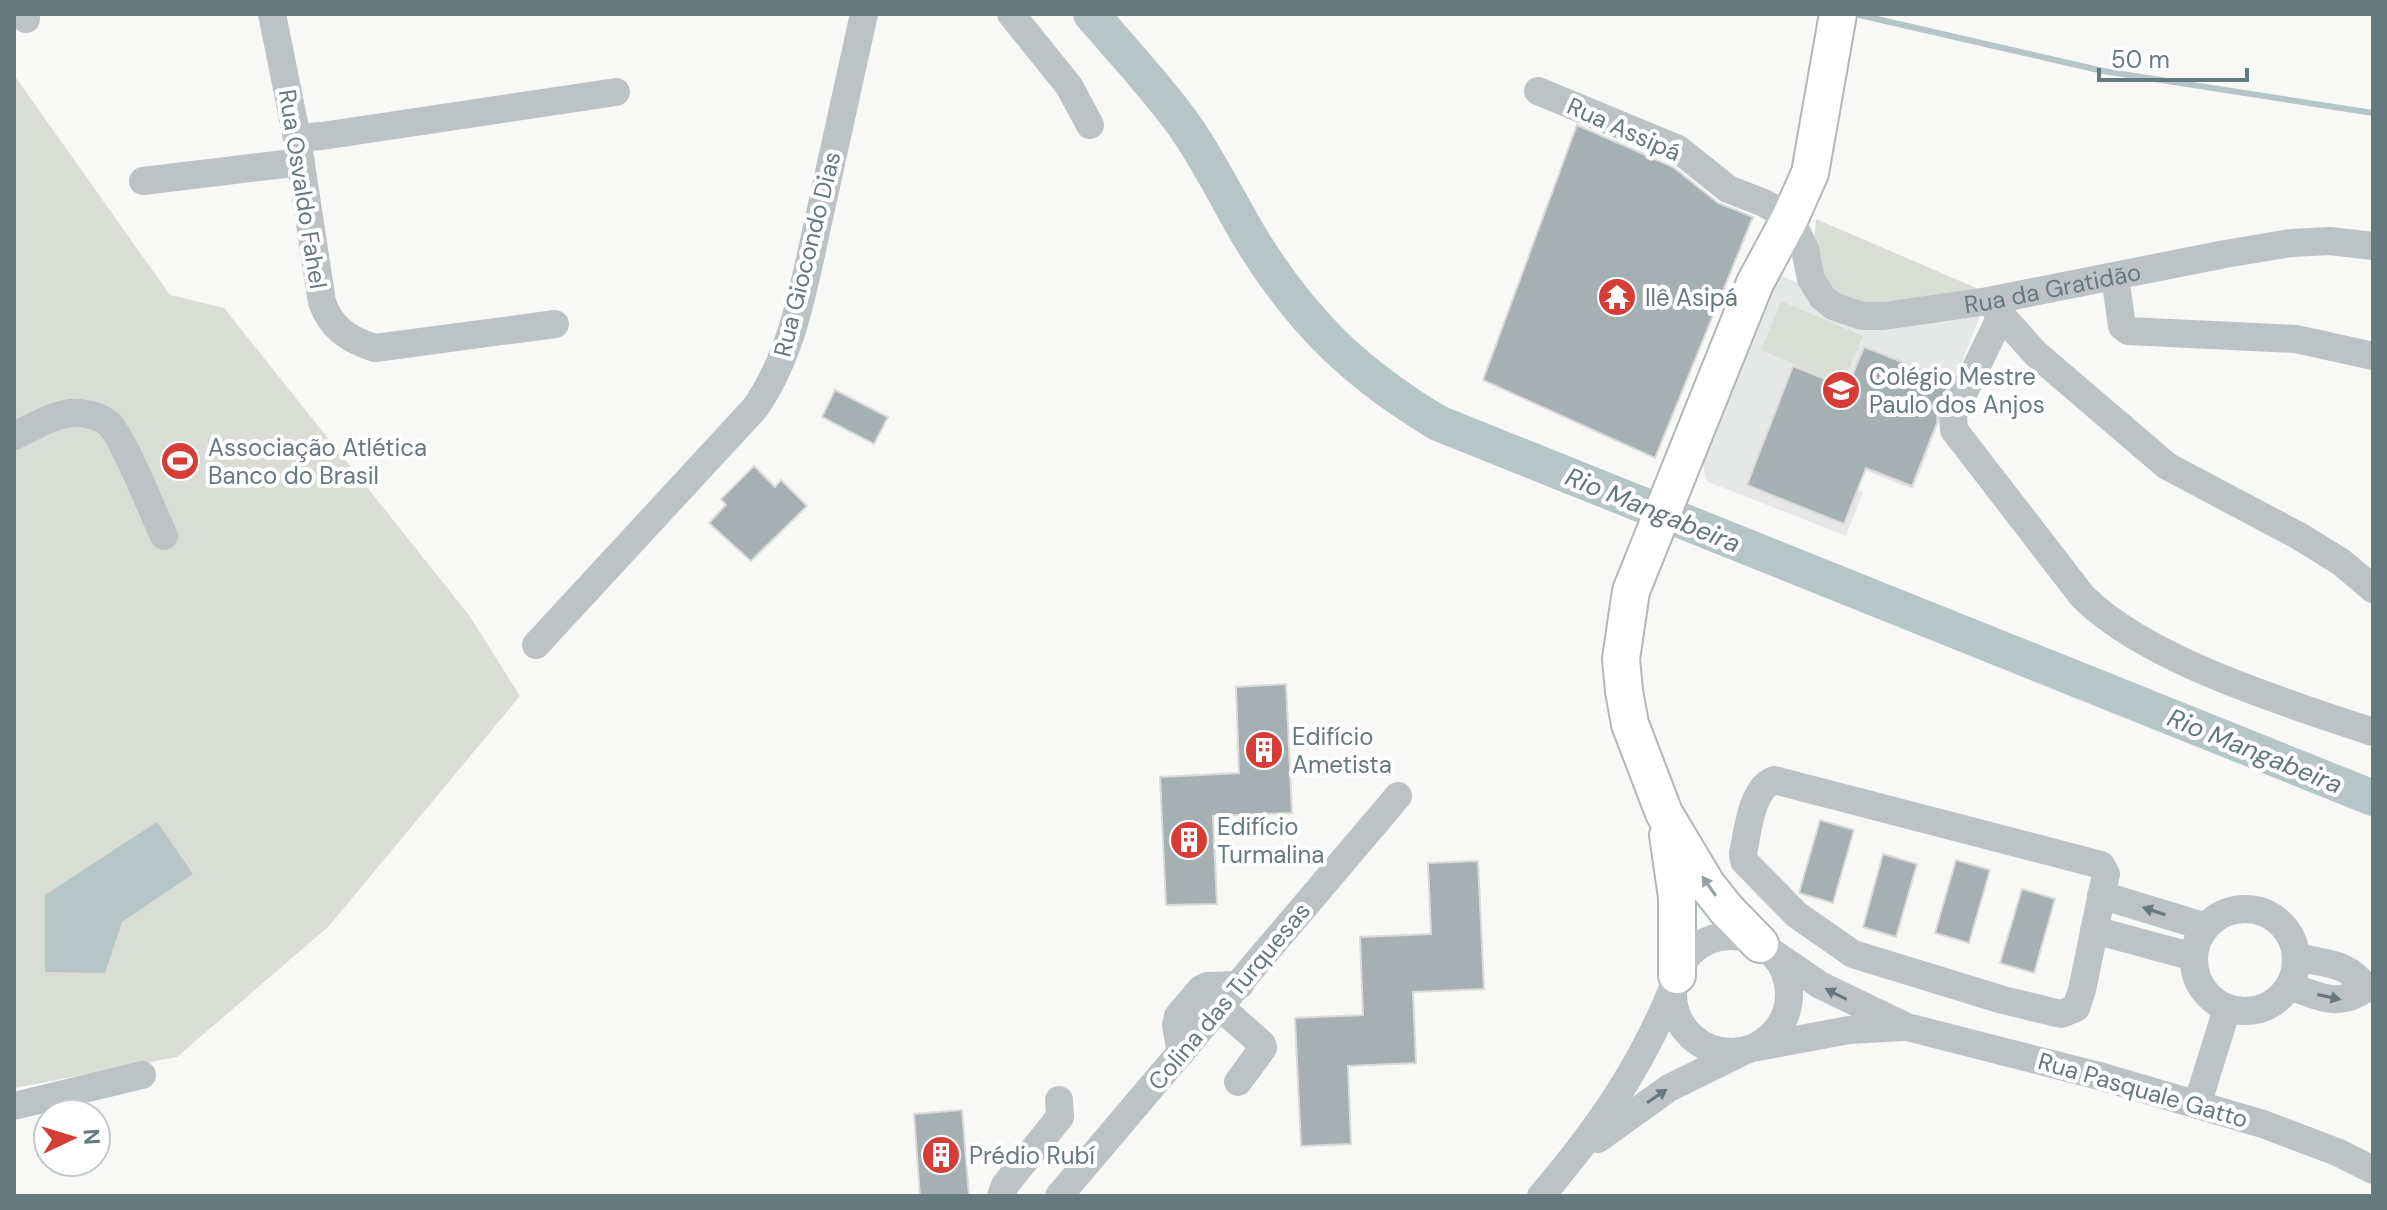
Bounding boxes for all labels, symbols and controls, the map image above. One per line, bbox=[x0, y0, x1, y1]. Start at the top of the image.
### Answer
scale bar bbox=[2099, 32, 2247, 82]
text: 50 m bbox=[2111, 44, 2170, 75]
street label: Rua Osvaldo Fahel bbox=[272, 87, 334, 291]
street label: Rua Assipá bbox=[1562, 90, 1686, 168]
street label: Rua Giocondo Dias bbox=[767, 148, 847, 360]
street label: Rua da Gratidão bbox=[1962, 256, 2143, 320]
temple icon: Ilê Asipá bbox=[1596, 276, 1638, 318]
place label: Ilê Asipá bbox=[1645, 282, 1738, 313]
place label: Colégio Mestre Paulo dos Anjos bbox=[1869, 361, 2045, 420]
school or university icon: Colégio Mestre Paulo dos Anjos bbox=[1820, 369, 1862, 411]
place label: Associação Atlética Banco do Brasil bbox=[208, 432, 427, 491]
sports icon: Associação Atlética Banco do Brasil bbox=[159, 440, 201, 482]
water label: Rio Mangabeira bbox=[1561, 459, 1745, 561]
water label: Rio Mangabeira bbox=[2163, 700, 2347, 802]
place label: Edifício Ametista bbox=[1292, 721, 1392, 780]
building icon: Edifício Ametista bbox=[1243, 729, 1285, 771]
place label: Edifício Turmalina bbox=[1217, 811, 1324, 870]
building icon: Edifício Turmalina bbox=[1168, 819, 1210, 861]
one-way arrow bbox=[1702, 875, 1717, 896]
street label: Colina das Turquesas bbox=[1141, 896, 1317, 1096]
one-way arrow bbox=[2141, 904, 2165, 916]
one-way arrow bbox=[1825, 988, 1848, 1001]
one-way arrow bbox=[2316, 992, 2341, 1004]
street label: Rua Pasquale Gatto bbox=[2035, 1045, 2251, 1135]
one-way arrow bbox=[1647, 1089, 1668, 1104]
north arrow bbox=[32, 1098, 112, 1178]
text: N bbox=[76, 1128, 106, 1146]
building icon: Prédio Rubí bbox=[920, 1134, 962, 1176]
place label: Prédio Rubí bbox=[969, 1140, 1095, 1171]

